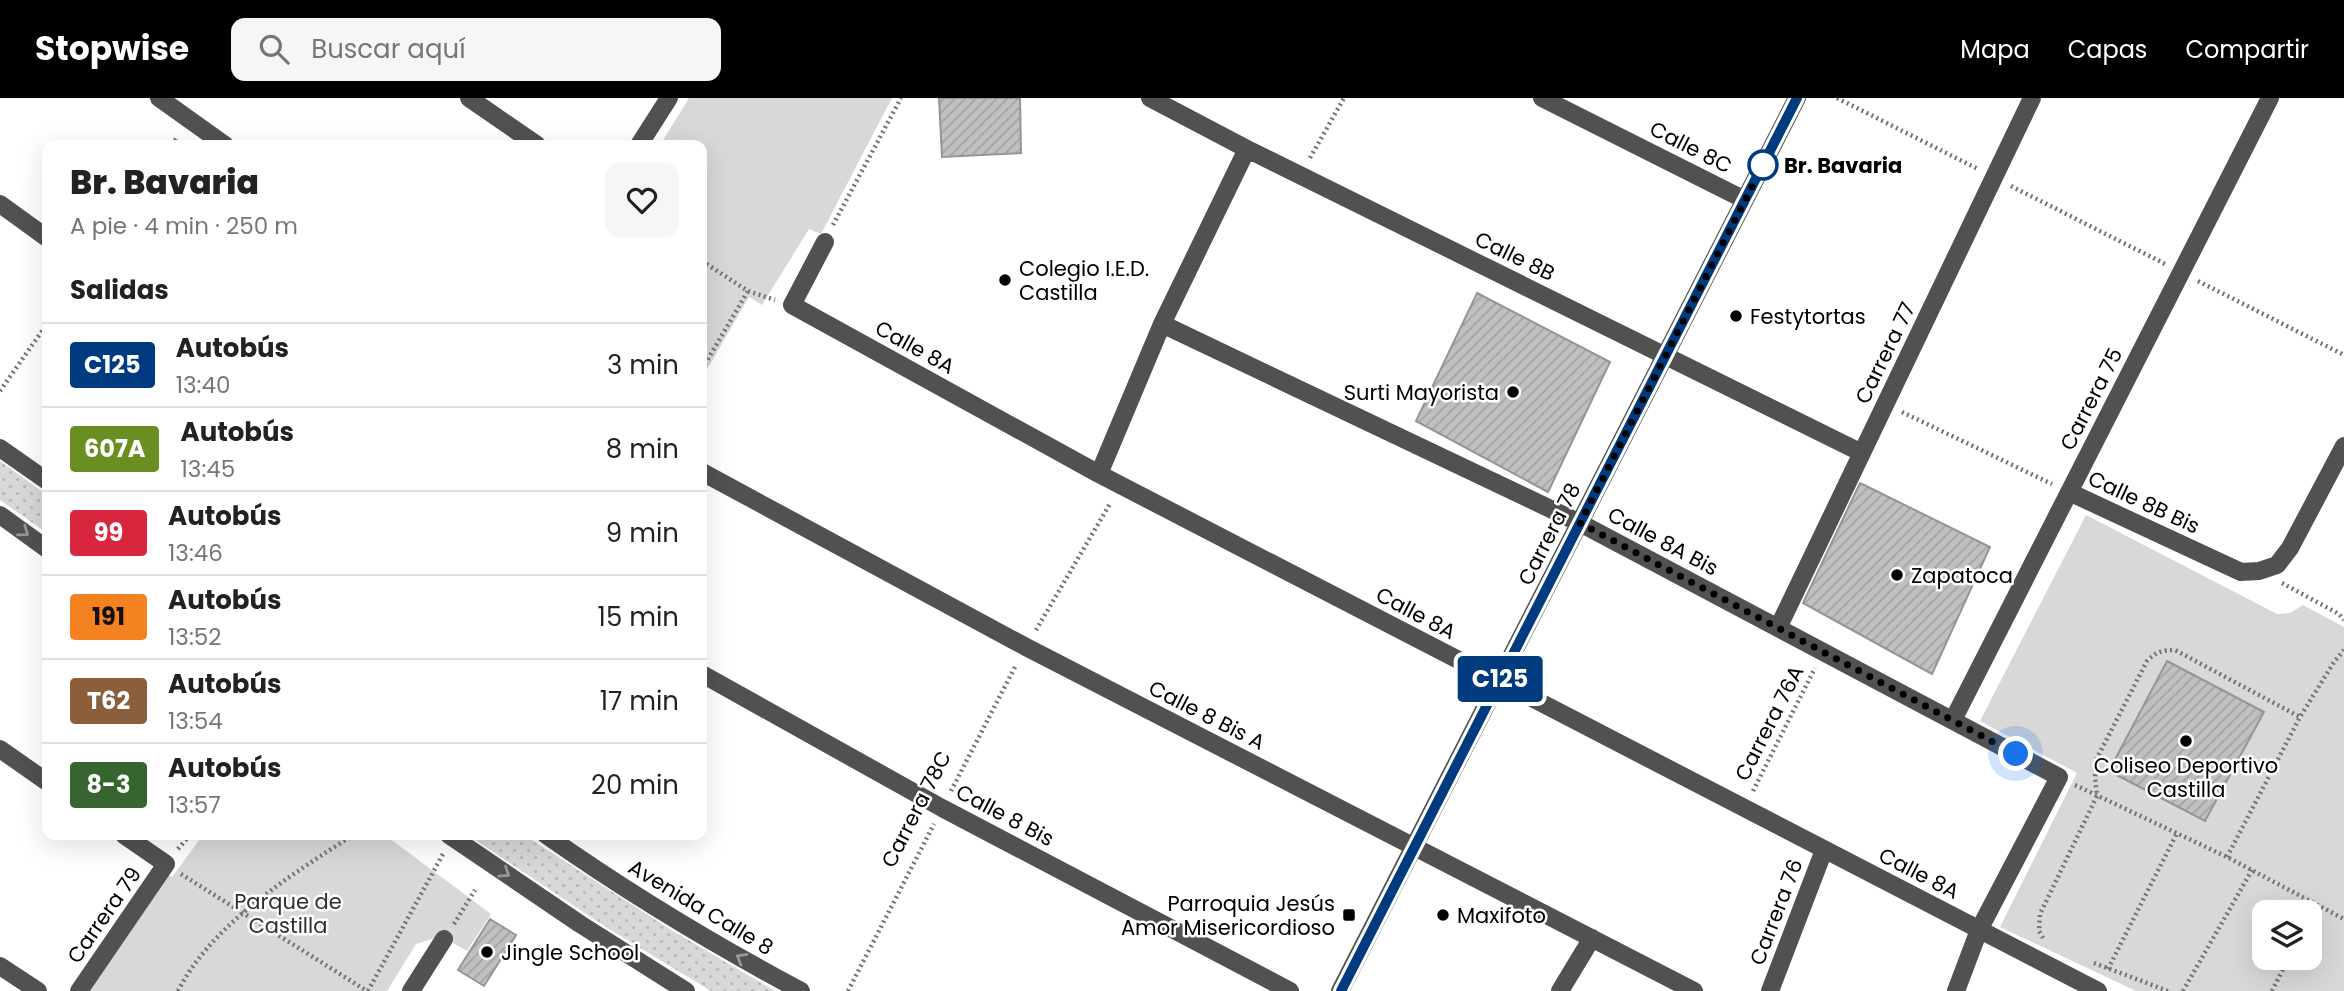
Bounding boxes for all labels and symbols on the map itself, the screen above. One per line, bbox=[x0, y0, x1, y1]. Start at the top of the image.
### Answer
street label: Calle 8C bbox=[1645, 114, 1737, 180]
marker: Br. Bavaria bbox=[1748, 150, 1778, 180]
place label: Br. Bavaria bbox=[1784, 151, 1902, 180]
street label: Calle 8B bbox=[1470, 224, 1560, 288]
place label: Colegio I.E.D. Castilla bbox=[1019, 254, 1149, 307]
marker: Colegio I.E.D. Castilla bbox=[997, 272, 1013, 288]
street label: Carrera 77 bbox=[1848, 297, 1922, 409]
place label: Festytortas bbox=[1750, 302, 1866, 331]
marker: Festytortas bbox=[1728, 308, 1744, 324]
street label: Calle 8A bbox=[870, 313, 960, 381]
street label: Carrera 75 bbox=[2053, 343, 2129, 455]
place label: Surti Mayorista bbox=[1344, 378, 1499, 407]
marker: Surti Mayorista bbox=[1505, 384, 1521, 400]
street label: Calle 8B Bis bbox=[2083, 463, 2205, 541]
street label: Carrera 78 bbox=[1511, 478, 1587, 590]
street label: Calle 8A Bis bbox=[1603, 500, 1723, 582]
one-way arrow bbox=[16, 524, 29, 536]
place label: Zapatoca bbox=[1911, 561, 2013, 590]
marker: Zapatoca bbox=[1889, 567, 1905, 583]
street label: Calle 8A bbox=[1371, 580, 1461, 646]
line badge: C125 bbox=[1451, 656, 1549, 702]
street label: Carrera 76A bbox=[1728, 660, 1810, 786]
street label: Calle 8 Bis A bbox=[1144, 673, 1270, 757]
marker: Coliseo Deportivo Castilla bbox=[2178, 733, 2194, 749]
your location bbox=[1998, 736, 2033, 771]
street label: Carrera 78C bbox=[874, 746, 958, 872]
place label: Coliseo Deportivo Castilla bbox=[2094, 751, 2278, 804]
street label: Calle 8 Bis bbox=[951, 777, 1059, 853]
street label: Calle 8A bbox=[1874, 840, 1964, 906]
street label: Avenida Calle 8 bbox=[623, 852, 779, 962]
street label: Carrera 76 bbox=[1742, 855, 1810, 969]
street label: Carrera 79 bbox=[60, 861, 148, 969]
one-way arrow bbox=[497, 865, 510, 877]
park label: Parque de Castilla bbox=[234, 887, 342, 940]
place label: Parroquia Jesús Amor Misericordioso bbox=[1121, 889, 1335, 942]
place label: Maxifoto bbox=[1457, 901, 1546, 930]
marker: Parroquia Jesús Amor Misericordioso bbox=[1341, 907, 1357, 923]
marker: Maxifoto bbox=[1435, 907, 1451, 923]
place label: Jingle School bbox=[501, 938, 639, 967]
marker: Jingle School bbox=[479, 944, 495, 960]
one-way arrow bbox=[736, 953, 749, 966]

